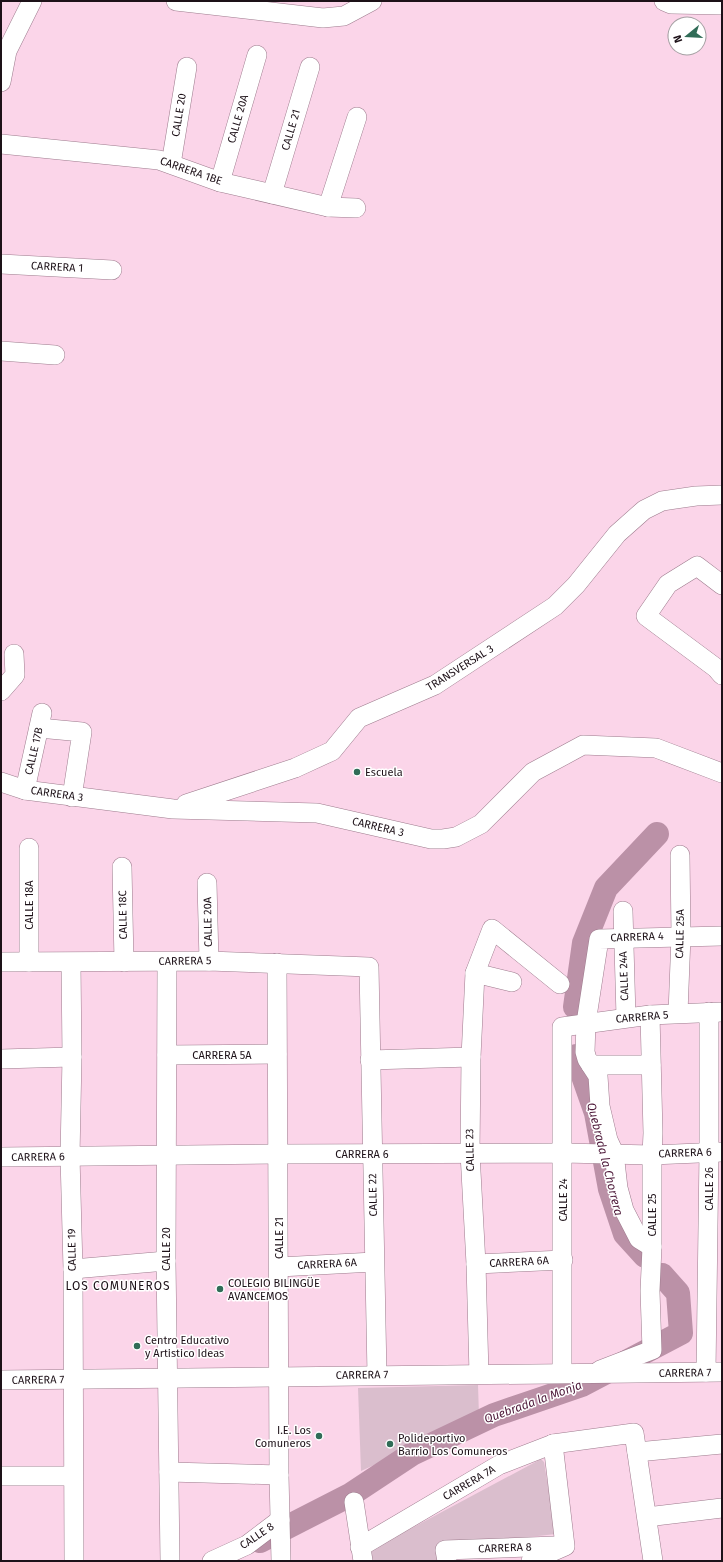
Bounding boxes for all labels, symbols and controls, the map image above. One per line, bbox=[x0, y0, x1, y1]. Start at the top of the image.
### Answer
north arrow bbox=[667, 16, 707, 56]
text: N bbox=[671, 33, 685, 44]
street label: CALLE 20 bbox=[169, 92, 189, 138]
street label: CALLE 20A bbox=[225, 92, 251, 145]
street label: CALLE 21 bbox=[279, 108, 303, 152]
street label: CARRERA 1BE bbox=[158, 154, 224, 188]
street label: CARRERA 1 bbox=[31, 259, 83, 275]
street label: TRANSVERSAL 3 bbox=[424, 642, 496, 694]
street label: CALLE 17B bbox=[22, 726, 46, 776]
place label: Escuela bbox=[365, 766, 403, 779]
marker: Escuela bbox=[352, 767, 362, 777]
street label: CARRERA 3 bbox=[30, 784, 84, 804]
street label: CARRERA 3 bbox=[351, 815, 405, 839]
street label: CALLE 18A bbox=[23, 880, 36, 930]
street label: CALLE 18C bbox=[116, 890, 130, 940]
street label: CALLE 20A bbox=[201, 896, 215, 947]
street label: CALLE 25A bbox=[673, 908, 687, 959]
street label: CARRERA 4 bbox=[610, 930, 664, 944]
street label: CALLE 24A bbox=[617, 950, 631, 1001]
street label: CARRERA 5 bbox=[158, 954, 212, 968]
street label: CARRERA 5 bbox=[615, 1008, 669, 1026]
street label: CARRERA 5A bbox=[192, 1049, 252, 1062]
water label: Quebrada la Chorrera bbox=[584, 1101, 626, 1217]
street label: CALLE 23 bbox=[463, 1128, 477, 1172]
street label: CARRERA 6 bbox=[658, 1146, 712, 1160]
street label: CARRERA 6 bbox=[335, 1148, 389, 1161]
street label: CARRERA 6 bbox=[11, 1150, 65, 1164]
street label: CALLE 26 bbox=[703, 1167, 716, 1211]
street label: CALLE 22 bbox=[366, 1173, 380, 1217]
street label: CALLE 24 bbox=[557, 1178, 570, 1222]
street label: CALLE 25 bbox=[646, 1193, 659, 1237]
street label: CALLE 21 bbox=[273, 1217, 286, 1259]
street label: CALLE 20 bbox=[160, 1227, 173, 1271]
street label: CALLE 19 bbox=[65, 1228, 79, 1271]
street label: CARRERA 6A bbox=[489, 1254, 550, 1270]
street label: CARRERA 6A bbox=[297, 1256, 358, 1272]
place label: COLEGIO BILINGÜE AVANCEMOS bbox=[228, 1276, 320, 1303]
district label: LOS COMUNEROS bbox=[65, 1279, 171, 1293]
marker: COLEGIO BILINGÜE AVANCEMOS bbox=[215, 1284, 225, 1294]
place label: Centro Educativo y Artistico Ideas bbox=[145, 1334, 229, 1360]
marker: Centro Educativo y Artistico Ideas bbox=[132, 1341, 142, 1351]
street label: CARRERA 7 bbox=[659, 1366, 711, 1380]
street label: CARRERA 7 bbox=[336, 1368, 388, 1382]
street label: CARRERA 7 bbox=[12, 1373, 64, 1387]
water label: Quebrada la Monja bbox=[482, 1378, 584, 1426]
place label: I.E. Los Comuneros bbox=[255, 1424, 311, 1450]
marker: I.E. Los Comuneros bbox=[314, 1431, 324, 1441]
place label: Polideportivo Barrio Los Comuneros bbox=[398, 1432, 507, 1458]
marker: Polideportivo Barrio Los Comuneros bbox=[385, 1439, 395, 1449]
street label: CARRERA 7A bbox=[440, 1462, 498, 1503]
street label: CALLE 8 bbox=[237, 1520, 277, 1552]
street label: CARRERA 8 bbox=[478, 1541, 532, 1555]

